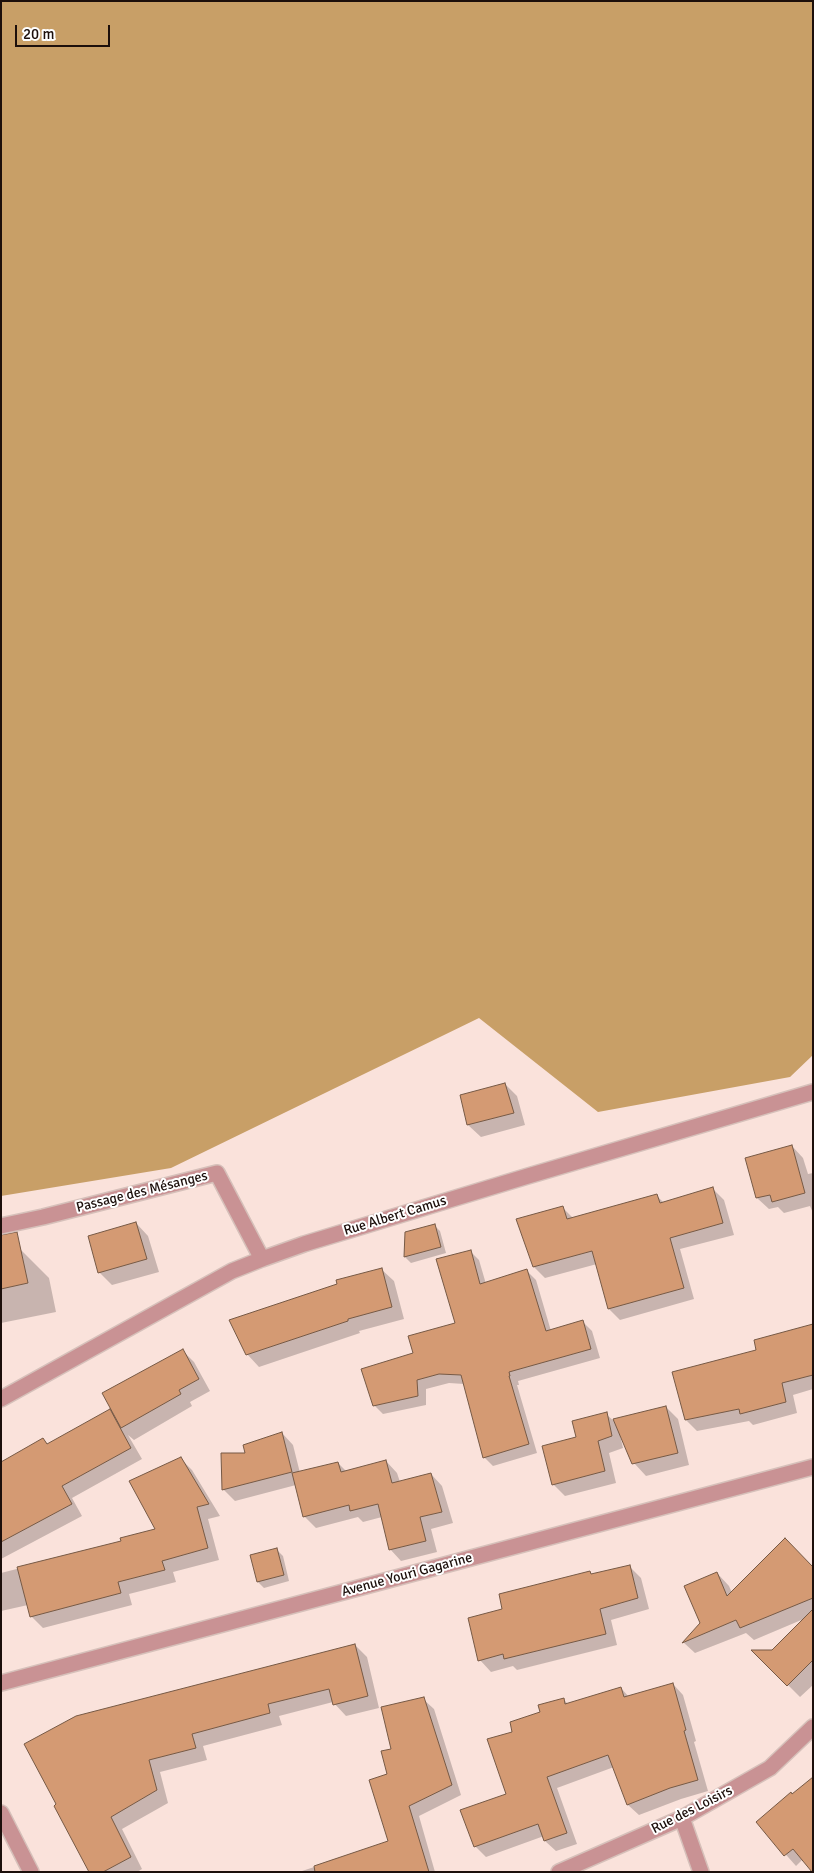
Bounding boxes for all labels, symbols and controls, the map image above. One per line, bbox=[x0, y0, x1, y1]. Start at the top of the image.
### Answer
scale bar bbox=[18, 15, 112, 47]
text: 20 m bbox=[23, 25, 54, 43]
street label: Passage des Mésanges bbox=[75, 1168, 209, 1216]
street label: Rue Albert Camus bbox=[342, 1192, 448, 1240]
street label: Avenue Youri Gagarine bbox=[340, 1549, 474, 1601]
street label: Rue des Loisirs bbox=[649, 1782, 735, 1838]

